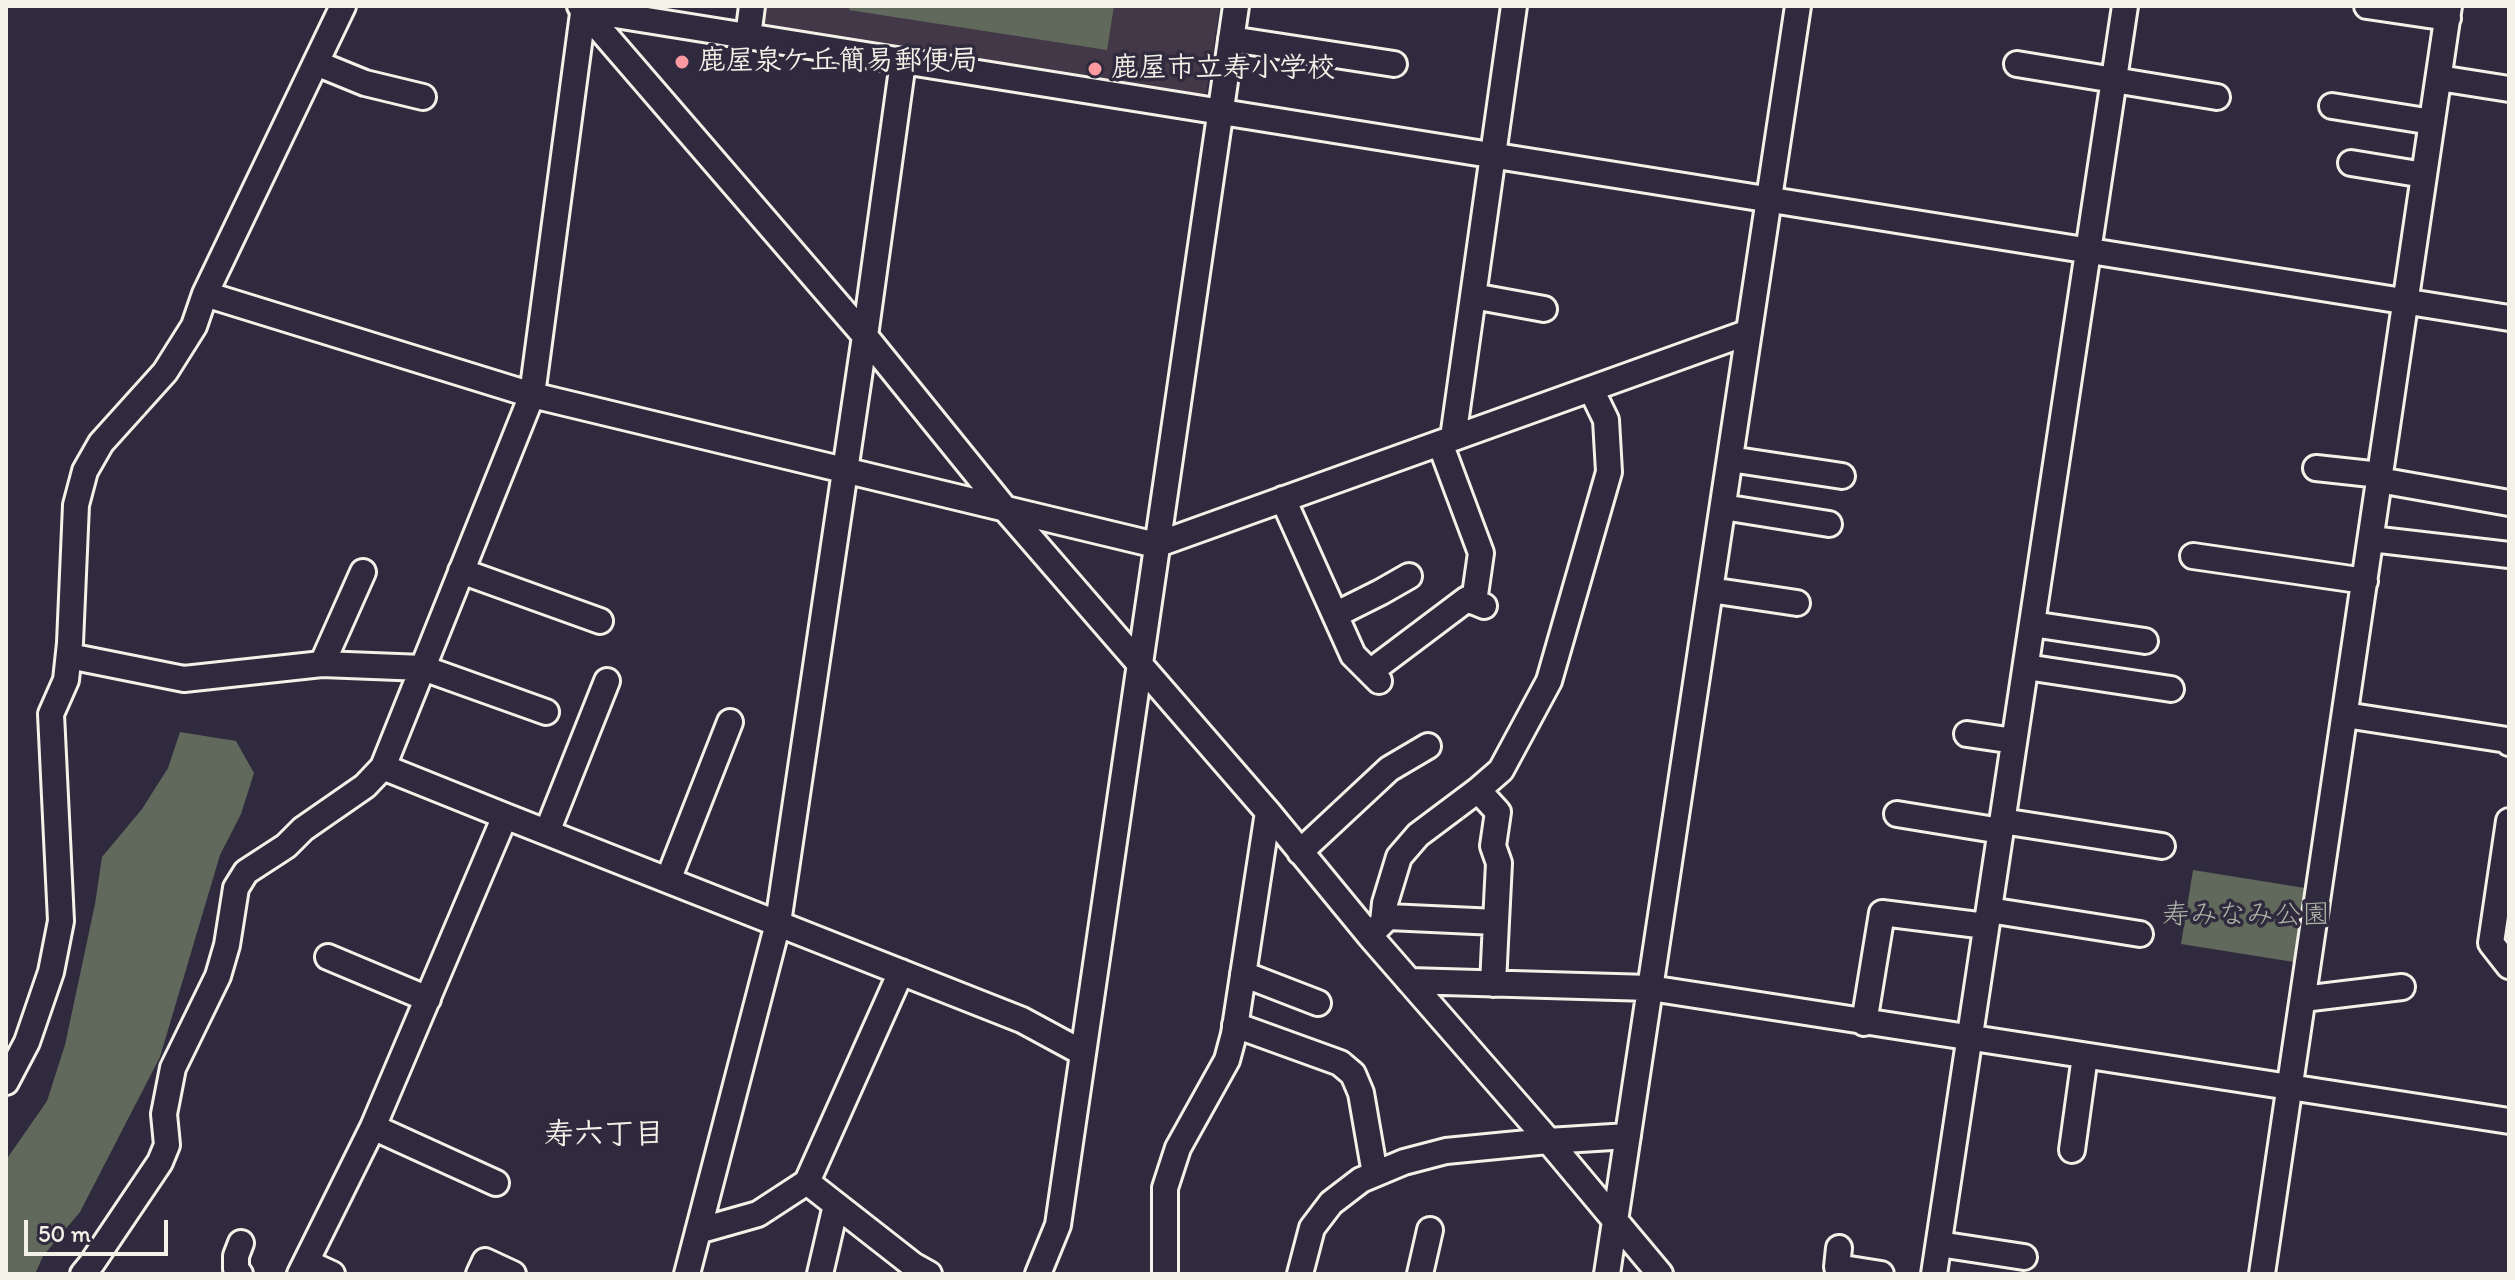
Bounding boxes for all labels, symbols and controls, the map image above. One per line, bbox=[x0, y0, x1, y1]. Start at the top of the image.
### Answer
place label: 鹿屋泉ケ丘簡易郵便局 bbox=[698, 45, 978, 79]
place label: 鹿屋市立寿小学校 bbox=[1111, 52, 1335, 86]
marker: 鹿屋泉ケ丘簡易郵便局 bbox=[673, 53, 691, 71]
marker: 鹿屋市立寿小学校 bbox=[1086, 60, 1104, 78]
park label: 寿みなみ公園 bbox=[2162, 899, 2330, 933]
district label: 寿六丁目 bbox=[544, 1117, 664, 1153]
scale bar bbox=[28, 1204, 172, 1254]
text: 50 m bbox=[38, 1219, 91, 1248]

